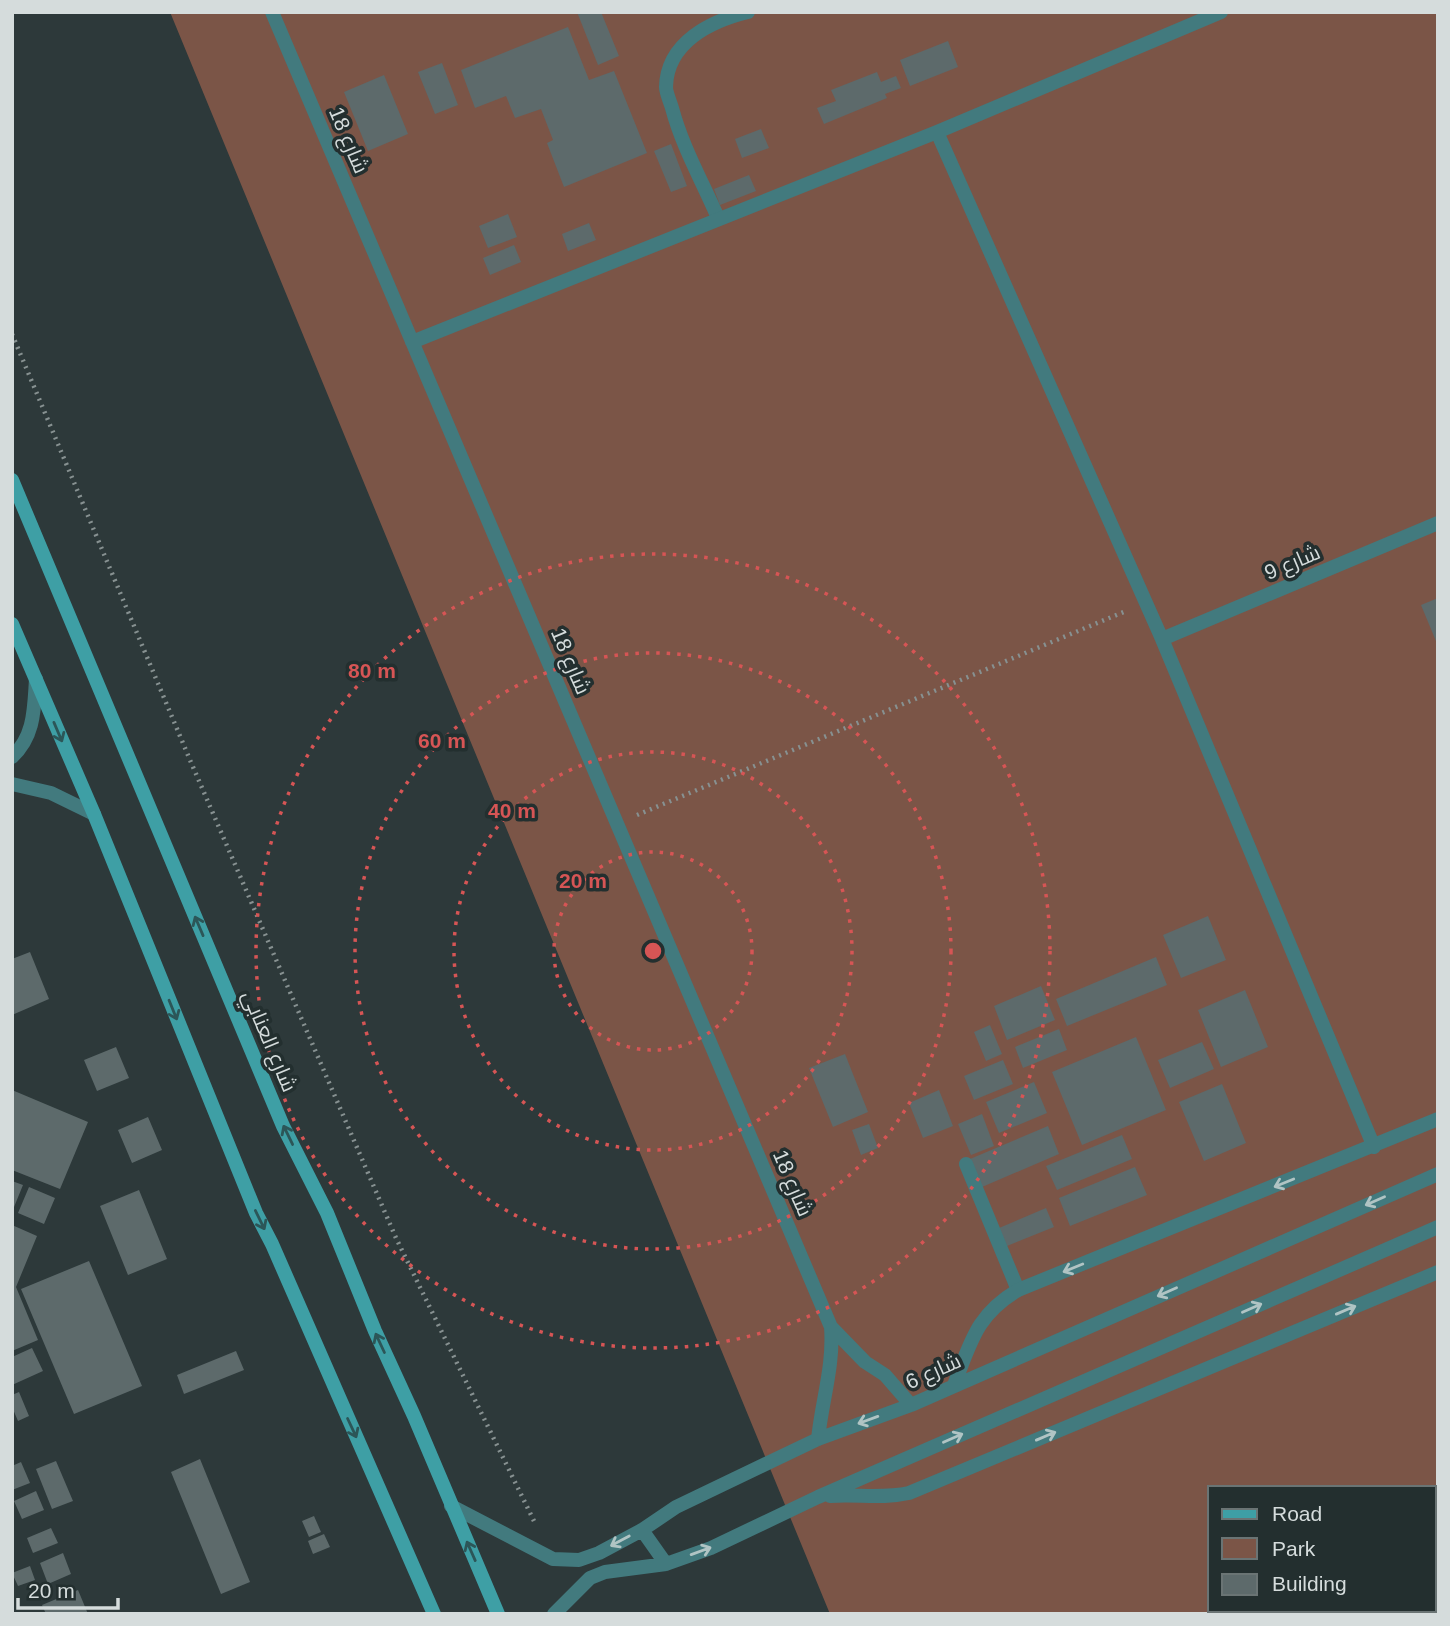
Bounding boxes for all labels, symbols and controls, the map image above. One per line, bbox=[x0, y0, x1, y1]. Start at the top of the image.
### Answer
street label: شارع 18 bbox=[322, 103, 373, 178]
street label: شارع 9 bbox=[1261, 540, 1324, 587]
street label: شارع 18 bbox=[544, 624, 595, 699]
text: 80 m bbox=[348, 659, 396, 682]
one-way arrow bbox=[53, 720, 66, 742]
text: 60 m bbox=[418, 729, 466, 752]
text: 40 m bbox=[488, 799, 536, 822]
text: 20 m bbox=[559, 869, 607, 892]
one-way arrow bbox=[192, 915, 205, 937]
centre of rings bbox=[641, 939, 665, 963]
street label: شارع العنابي bbox=[234, 987, 302, 1097]
one-way arrow bbox=[167, 999, 180, 1020]
one-way arrow bbox=[280, 1125, 294, 1146]
street label: شارع 18 bbox=[766, 1146, 817, 1221]
one-way arrow bbox=[1274, 1177, 1295, 1190]
one-way arrow bbox=[1365, 1195, 1386, 1208]
one-way arrow bbox=[253, 1209, 267, 1230]
one-way arrow bbox=[1063, 1262, 1084, 1275]
one-way arrow bbox=[1156, 1286, 1178, 1299]
one-way arrow bbox=[1241, 1301, 1262, 1314]
one-way arrow bbox=[1334, 1303, 1356, 1316]
one-way arrow bbox=[373, 1333, 387, 1354]
street label: شارع 6 bbox=[902, 1349, 965, 1396]
one-way arrow bbox=[857, 1415, 879, 1428]
one-way arrow bbox=[345, 1417, 359, 1438]
one-way arrow bbox=[1034, 1429, 1056, 1442]
one-way arrow bbox=[942, 1431, 964, 1444]
legend bbox=[1208, 1486, 1436, 1612]
text: Road bbox=[1272, 1502, 1322, 1525]
one-way arrow bbox=[610, 1535, 630, 1549]
text: Park bbox=[1272, 1537, 1316, 1560]
one-way arrow bbox=[464, 1541, 477, 1563]
one-way arrow bbox=[690, 1544, 712, 1557]
scale bar bbox=[18, 1566, 117, 1610]
text: Building bbox=[1272, 1572, 1347, 1595]
text: 20 m bbox=[28, 1579, 75, 1602]

